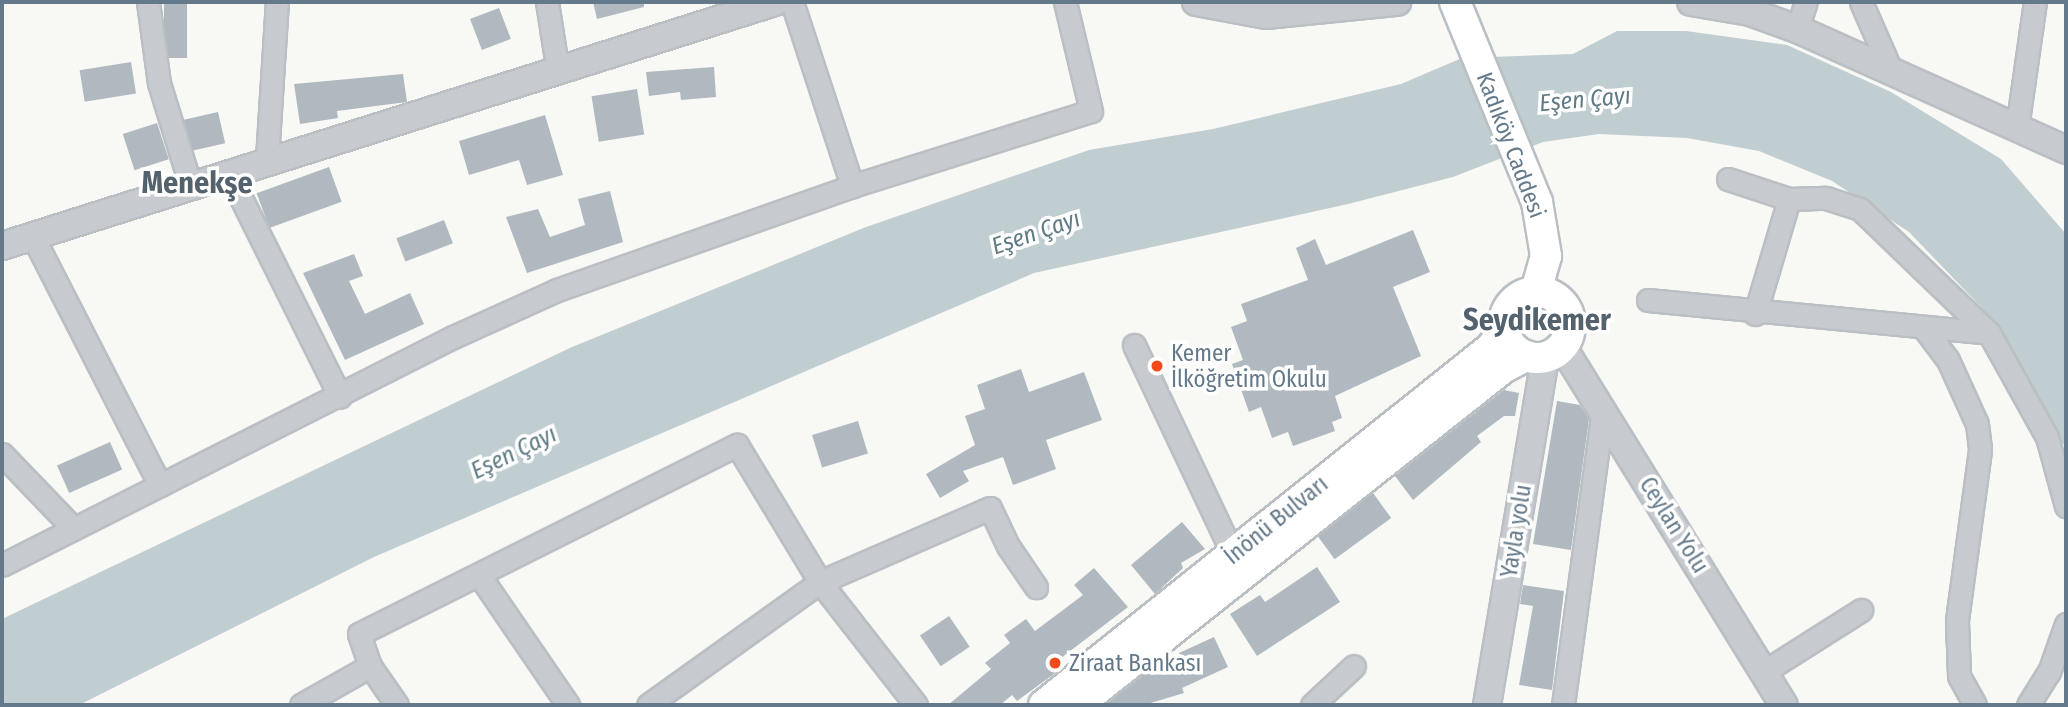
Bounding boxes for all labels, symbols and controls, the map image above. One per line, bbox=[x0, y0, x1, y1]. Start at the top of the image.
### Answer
street label: Kadıköy Caddesi bbox=[1471, 68, 1551, 222]
water label: Eşen Çayı bbox=[1538, 82, 1632, 118]
district label: Menekşe bbox=[141, 165, 253, 201]
water label: Eşen Çayı bbox=[988, 204, 1084, 262]
district label: Seydikemer bbox=[1463, 302, 1611, 338]
place label: Kemer İlköğretim Okulu bbox=[1171, 339, 1327, 393]
marker: Kemer İlköğretim Okulu bbox=[1149, 358, 1165, 374]
water label: Eşen Çayı bbox=[467, 420, 561, 486]
street label: İnönü Bulvarı bbox=[1219, 470, 1333, 570]
street label: Ceylan Yolu bbox=[1634, 472, 1714, 578]
street label: Yayla yolu bbox=[1495, 483, 1537, 579]
place label: Ziraat Bankası bbox=[1069, 649, 1201, 677]
marker: Ziraat Bankası bbox=[1047, 655, 1063, 671]

